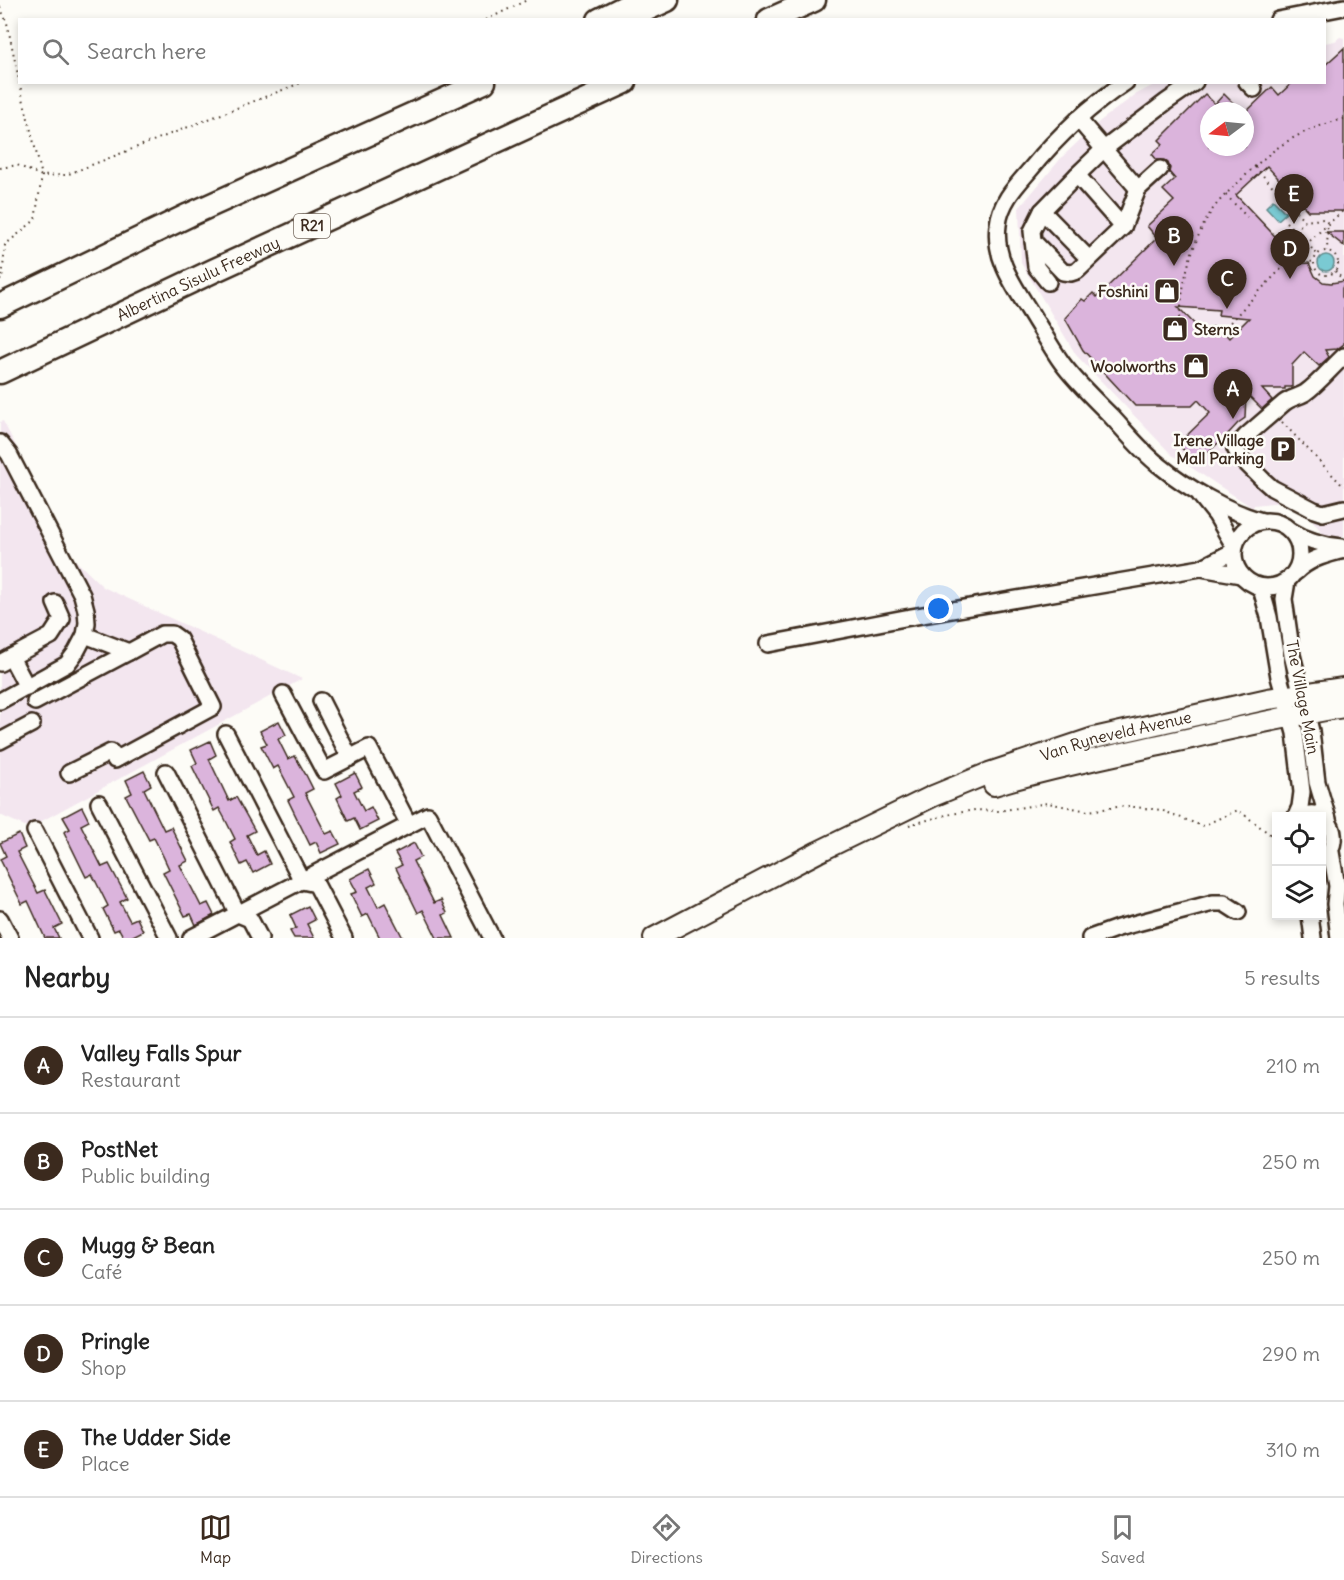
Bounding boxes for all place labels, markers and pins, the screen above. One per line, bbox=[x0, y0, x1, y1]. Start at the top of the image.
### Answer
pin: E bbox=[1274, 174, 1314, 224]
pin: B bbox=[1154, 216, 1194, 266]
pin: D bbox=[1270, 230, 1310, 279]
pin: C bbox=[1208, 260, 1246, 309]
shop icon: Foshini bbox=[1152, 276, 1182, 306]
place label: Foshini bbox=[1098, 281, 1148, 301]
shop icon: Sterns bbox=[1160, 314, 1190, 344]
place label: Sterns bbox=[1194, 319, 1240, 339]
shop icon: Woolworths bbox=[1181, 351, 1211, 381]
place label: Woolworths bbox=[1090, 356, 1176, 376]
pin: A bbox=[1214, 370, 1252, 419]
place label: Irene Village Mall Parking bbox=[1173, 430, 1264, 469]
parking icon: Irene Village Mall Parking bbox=[1268, 434, 1298, 464]

